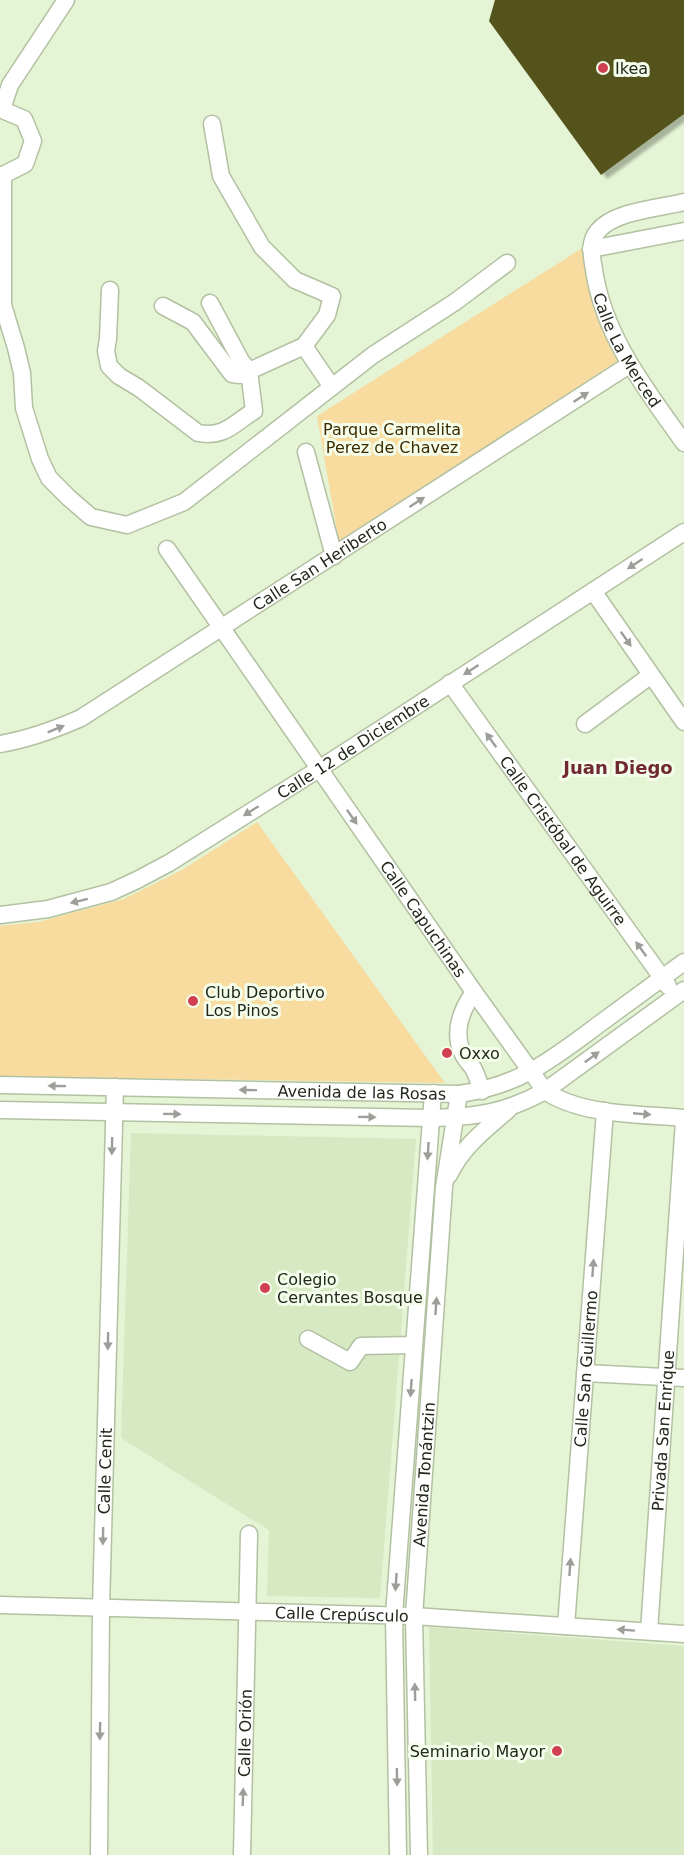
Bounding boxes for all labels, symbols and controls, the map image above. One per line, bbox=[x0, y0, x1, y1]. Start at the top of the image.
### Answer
place label: Ikea bbox=[615, 59, 648, 78]
marker: Ikea bbox=[596, 61, 610, 75]
street label: Calle La Merced bbox=[590, 290, 665, 411]
one-way arrow bbox=[572, 391, 589, 402]
park label: Parque Carmelita Perez de Chavez bbox=[323, 420, 461, 457]
one-way arrow bbox=[409, 497, 425, 508]
street label: Calle San Heriberto bbox=[249, 514, 390, 614]
one-way arrow bbox=[627, 558, 643, 569]
one-way arrow bbox=[620, 631, 631, 647]
one-way arrow bbox=[463, 664, 479, 675]
street label: Calle 12 de Diciembre bbox=[273, 691, 432, 803]
one-way arrow bbox=[48, 724, 66, 734]
one-way arrow bbox=[485, 732, 497, 747]
street label: Calle Cristóbal de Aguirre bbox=[496, 752, 631, 929]
district label: Juan Diego bbox=[561, 757, 673, 778]
one-way arrow bbox=[243, 806, 259, 817]
one-way arrow bbox=[346, 808, 358, 824]
street label: Calle Capuchinas bbox=[376, 857, 470, 981]
one-way arrow bbox=[70, 896, 88, 906]
one-way arrow bbox=[636, 941, 648, 956]
place label: Club Deportivo Los Pinos bbox=[205, 983, 325, 1020]
marker: Club Deportivo Los Pinos bbox=[186, 994, 200, 1008]
place label: Oxxo bbox=[459, 1044, 500, 1063]
marker: Oxxo bbox=[440, 1046, 454, 1060]
one-way arrow bbox=[584, 1051, 600, 1063]
one-way arrow bbox=[48, 1081, 67, 1091]
street label: Avenida de las Rosas bbox=[278, 1081, 446, 1103]
one-way arrow bbox=[239, 1085, 258, 1095]
one-way arrow bbox=[162, 1109, 181, 1119]
one-way arrow bbox=[632, 1109, 651, 1119]
one-way arrow bbox=[357, 1112, 376, 1122]
one-way arrow bbox=[108, 1136, 117, 1155]
one-way arrow bbox=[423, 1142, 433, 1161]
one-way arrow bbox=[588, 1259, 597, 1278]
place label: Colegio Cervantes Bosque bbox=[277, 1270, 423, 1307]
marker: Colegio Cervantes Bosque bbox=[258, 1281, 272, 1295]
street label: Calle San Guillermo bbox=[570, 1290, 601, 1448]
one-way arrow bbox=[431, 1297, 441, 1316]
one-way arrow bbox=[103, 1331, 112, 1350]
street label: Privada San Enrique bbox=[648, 1349, 678, 1512]
one-way arrow bbox=[406, 1378, 415, 1397]
street label: Avenida Tonántzin bbox=[409, 1401, 438, 1547]
street label: Calle Cenit bbox=[94, 1427, 115, 1515]
one-way arrow bbox=[98, 1526, 108, 1545]
one-way arrow bbox=[565, 1558, 575, 1577]
one-way arrow bbox=[391, 1573, 401, 1592]
street label: Calle Crepúsculo bbox=[275, 1603, 409, 1625]
one-way arrow bbox=[616, 1625, 635, 1634]
one-way arrow bbox=[410, 1682, 420, 1701]
street label: Calle Orión bbox=[234, 1689, 255, 1777]
one-way arrow bbox=[95, 1721, 105, 1740]
place label: Seminario Mayor bbox=[410, 1742, 545, 1761]
marker: Seminario Mayor bbox=[550, 1744, 564, 1758]
one-way arrow bbox=[392, 1768, 402, 1787]
one-way arrow bbox=[239, 1787, 248, 1806]

